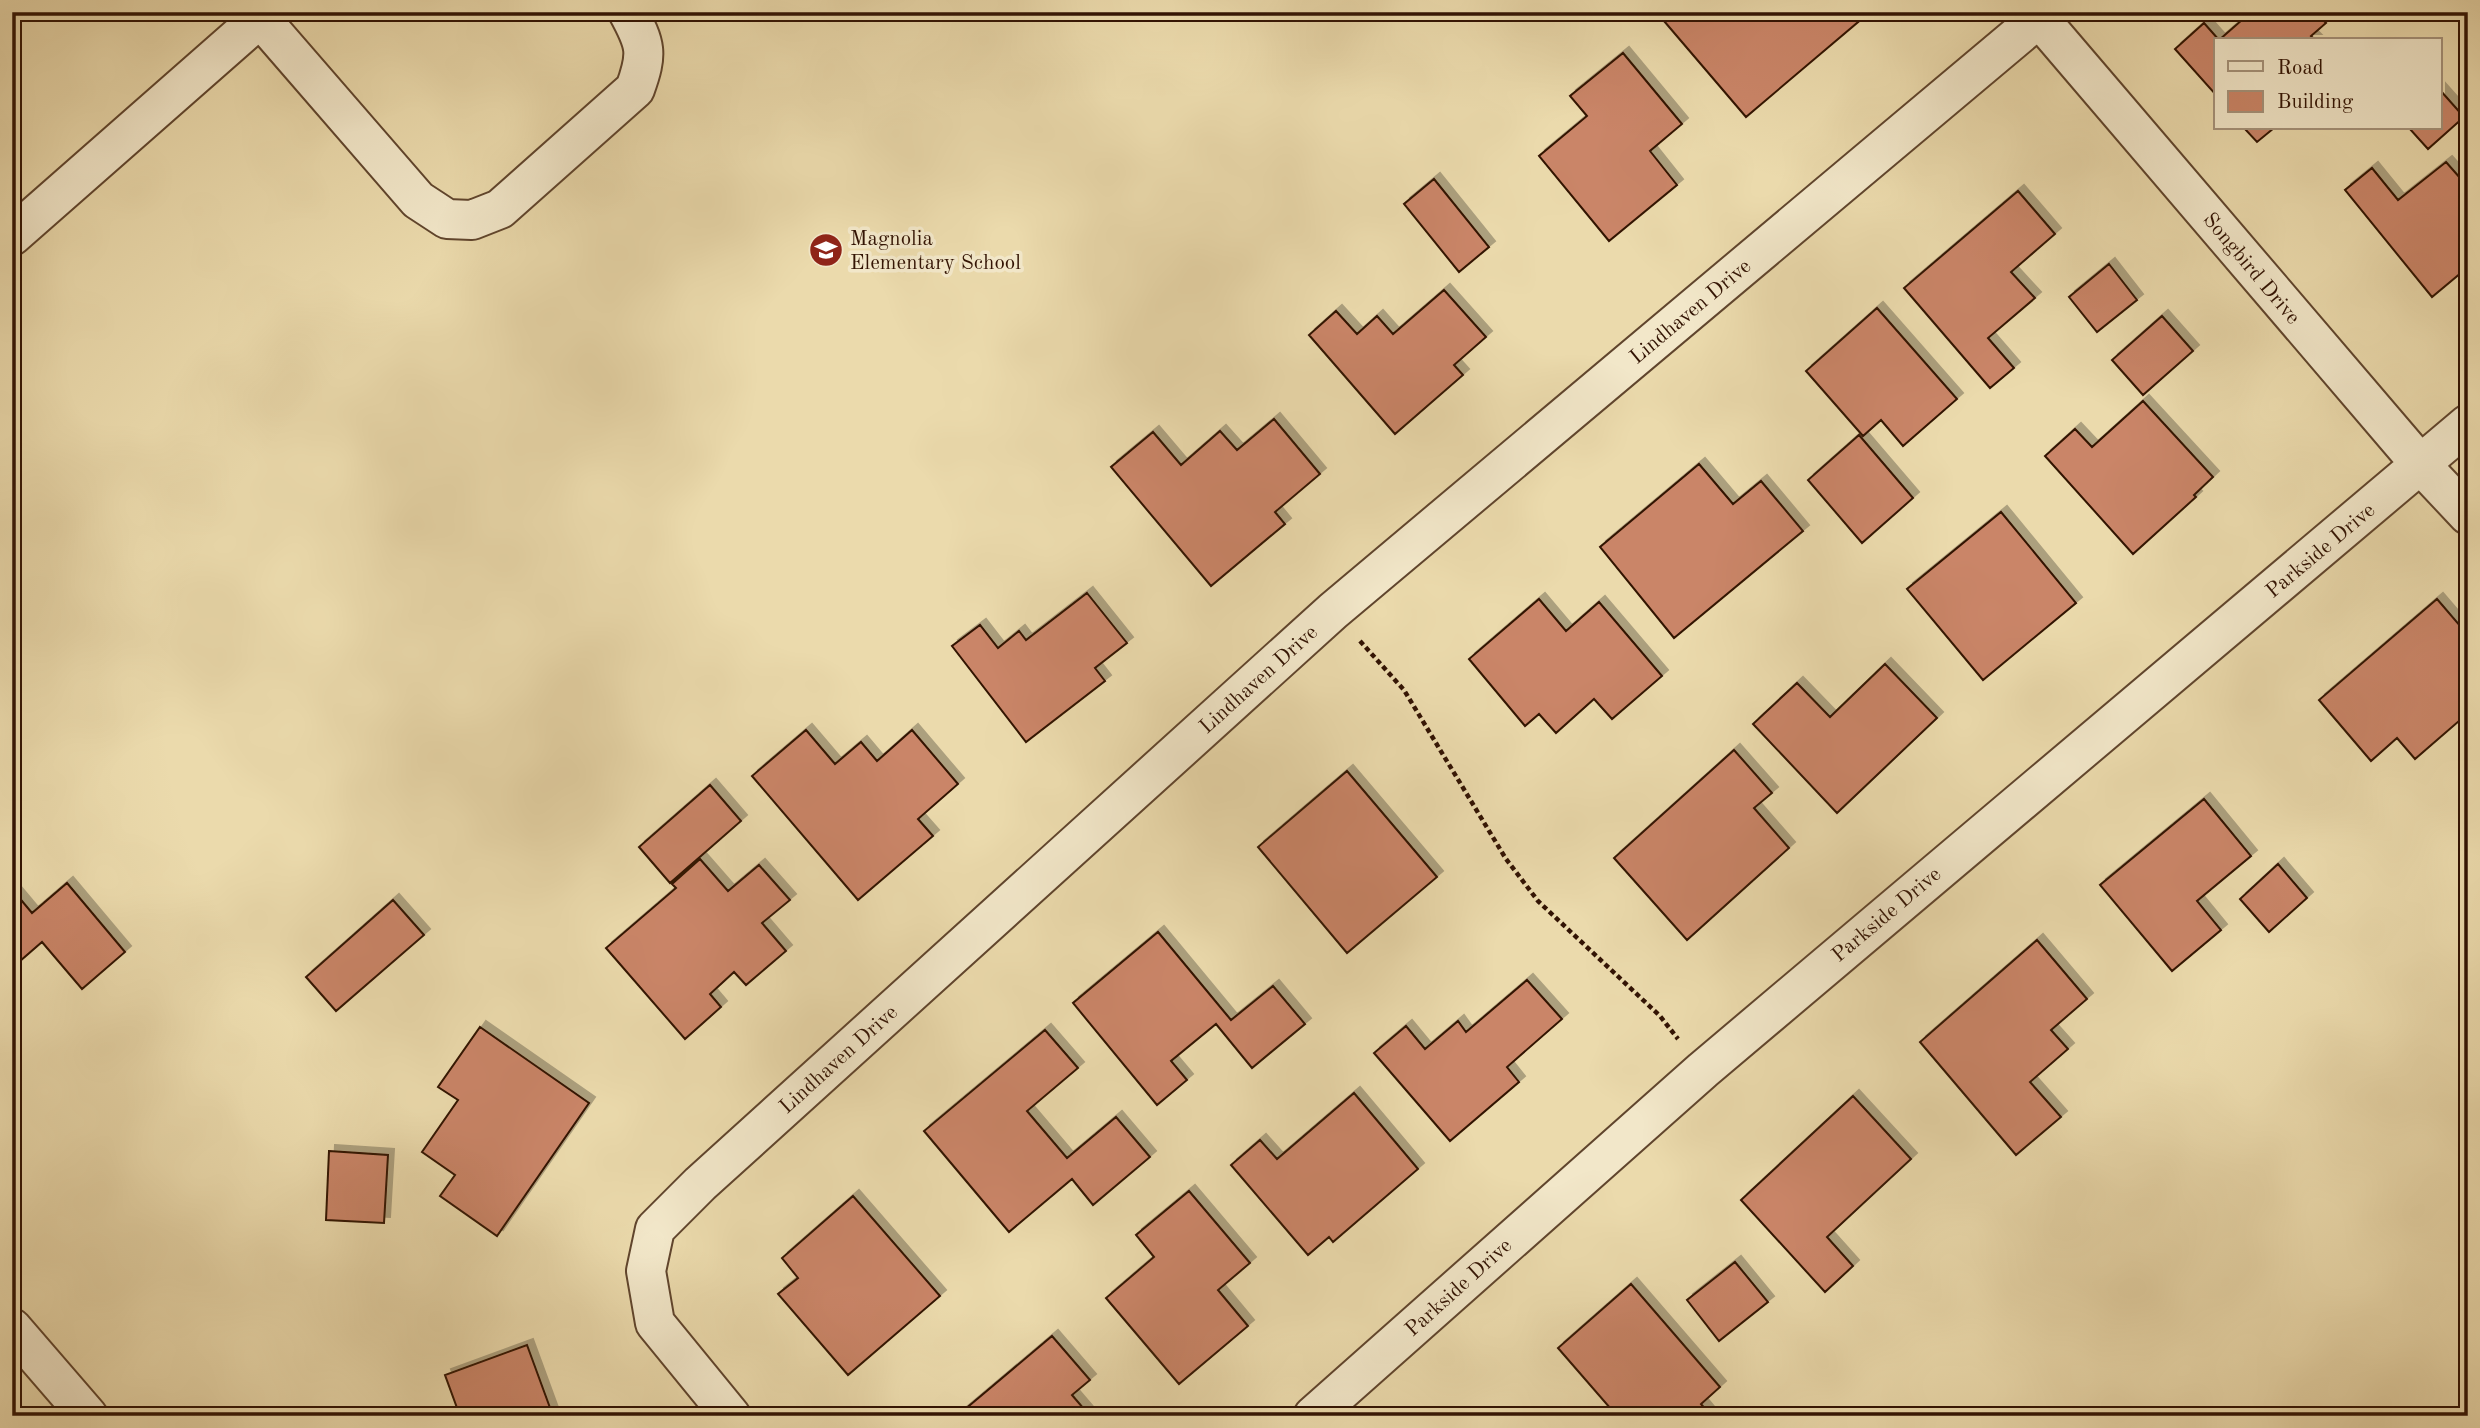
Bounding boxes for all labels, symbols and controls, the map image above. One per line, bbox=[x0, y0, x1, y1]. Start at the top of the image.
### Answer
legend bbox=[2214, 38, 2442, 130]
text: Road bbox=[2277, 58, 2324, 79]
text: Building bbox=[2277, 92, 2354, 113]
street label: Songbird Drive bbox=[2198, 209, 2303, 329]
place label: Magnolia Elementary School bbox=[850, 229, 1021, 274]
school or university icon: Magnolia Elementary School bbox=[807, 231, 845, 269]
street label: Lindhaven Drive bbox=[1627, 256, 1755, 369]
street label: Parkside Drive bbox=[2263, 500, 2379, 603]
street label: Lindhaven Drive bbox=[1196, 622, 1322, 738]
street label: Parkside Drive bbox=[1829, 864, 1945, 967]
street label: Lindhaven Drive bbox=[776, 1002, 902, 1118]
street label: Parkside Drive bbox=[1402, 1235, 1516, 1341]

